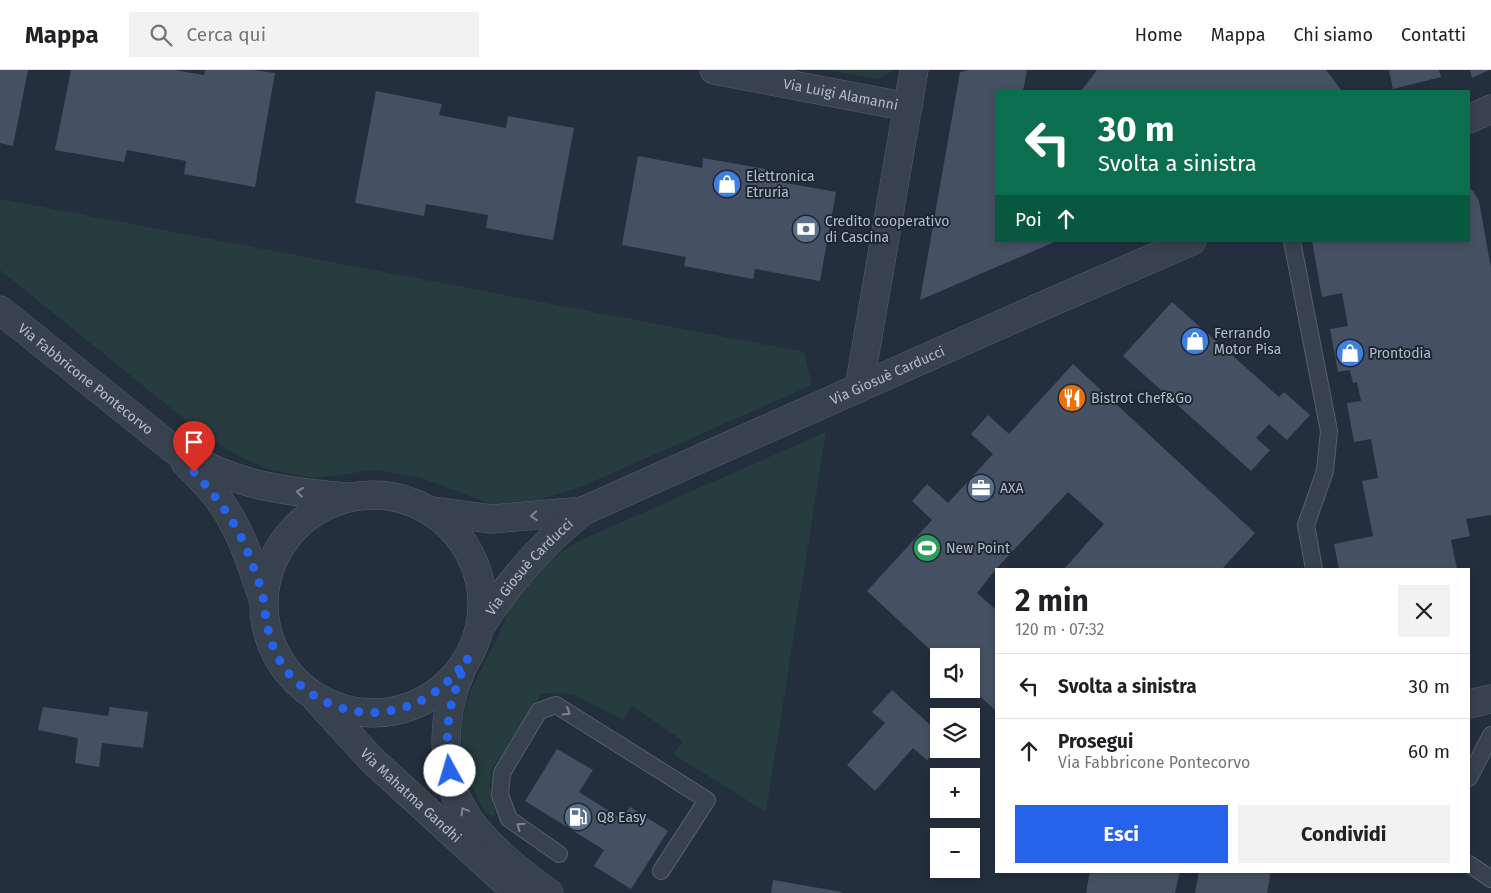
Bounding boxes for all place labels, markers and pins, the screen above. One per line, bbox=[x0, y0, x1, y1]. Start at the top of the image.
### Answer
place label: Elettronica Etruria bbox=[746, 168, 815, 201]
shop icon: Elettronica Etruria bbox=[712, 169, 742, 199]
place label: Credito cooperativo di Cascina bbox=[825, 213, 950, 246]
bank icon: Credito cooperativo di Cascina bbox=[791, 214, 821, 244]
place label: Ferrando Motor Pisa bbox=[1214, 325, 1281, 358]
shop icon: Ferrando Motor Pisa bbox=[1180, 326, 1210, 356]
shop icon: Prontodia bbox=[1335, 338, 1365, 368]
place label: Prontodia bbox=[1369, 345, 1431, 362]
restaurant icon: Bistrot Chef&Go bbox=[1057, 383, 1087, 413]
place label: Bistrot Chef&Go bbox=[1091, 390, 1192, 407]
pin bbox=[173, 421, 215, 472]
office icon: AXA bbox=[966, 473, 996, 503]
place label: AXA bbox=[1000, 480, 1024, 497]
sports icon: New Point bbox=[912, 533, 942, 563]
place label: New Point bbox=[946, 540, 1011, 557]
fuel station icon: Q8 Easy bbox=[563, 802, 593, 832]
place label: Q8 Easy bbox=[597, 809, 646, 826]

